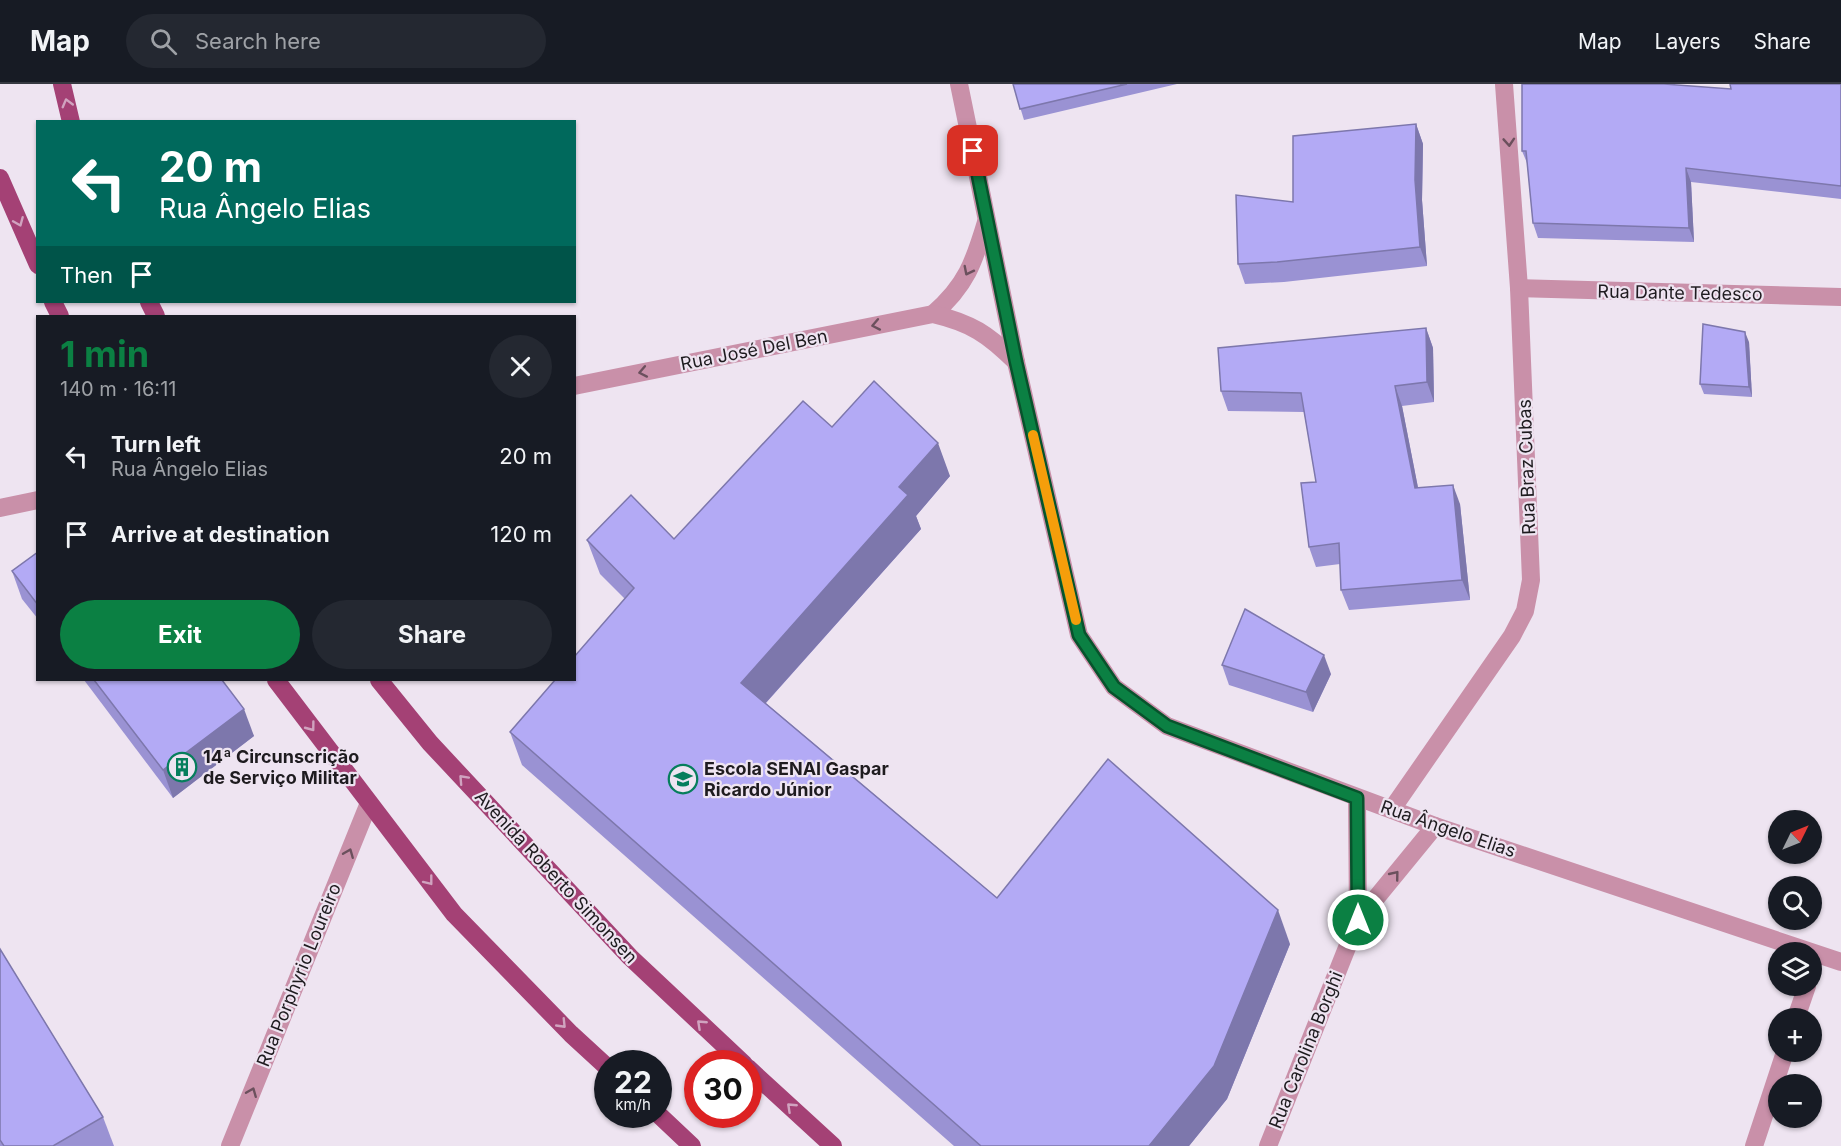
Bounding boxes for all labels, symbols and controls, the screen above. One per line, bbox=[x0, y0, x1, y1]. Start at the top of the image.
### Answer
search box bbox=[126, 14, 546, 68]
text: Map bbox=[30, 24, 90, 58]
icon: search bbox=[147, 25, 180, 58]
text: Search here bbox=[195, 28, 321, 54]
text: Map bbox=[1578, 29, 1622, 54]
text: Layers bbox=[1655, 29, 1721, 54]
text: Share bbox=[1754, 29, 1811, 54]
one-way arrow bbox=[61, 98, 74, 108]
pin bbox=[947, 125, 998, 176]
icon: arrive bbox=[956, 134, 989, 167]
one-way arrow bbox=[1502, 138, 1515, 147]
text: 20 m bbox=[159, 141, 262, 192]
icon: left bbox=[60, 144, 138, 222]
text: Rua Ângelo Elias bbox=[159, 192, 371, 225]
one-way arrow bbox=[12, 215, 24, 226]
icon: arrive bbox=[125, 258, 158, 291]
text: Then bbox=[60, 262, 113, 288]
one-way arrow bbox=[964, 265, 975, 276]
street label: Rua Dante Tedesco bbox=[1597, 281, 1763, 304]
one-way arrow bbox=[871, 318, 881, 331]
street label: Rua José Del Ben bbox=[679, 325, 829, 374]
text: 1 min bbox=[60, 332, 149, 376]
button: close bbox=[489, 335, 552, 398]
one-way arrow bbox=[639, 365, 649, 378]
text: 140 m · 16:11 bbox=[60, 377, 176, 401]
street label: Rua Braz Cubas bbox=[1514, 399, 1539, 535]
text: Turn left bbox=[111, 431, 201, 457]
icon: left bbox=[60, 440, 93, 473]
text: 20 m bbox=[499, 443, 552, 469]
text: Rua Ângelo Elias bbox=[111, 457, 268, 481]
icon: arrive bbox=[60, 518, 93, 551]
text: Arrive at destination bbox=[111, 521, 330, 547]
text: 120 m bbox=[490, 521, 552, 547]
button: Exit bbox=[60, 600, 300, 669]
button: Share bbox=[312, 600, 552, 669]
one-way arrow bbox=[303, 720, 314, 731]
place label: 14ª Circunscrição de Serviço Militar bbox=[203, 746, 359, 788]
building icon: 14ª Circunscrição de Serviço Militar bbox=[166, 751, 198, 783]
place label: Escola SENAI Gaspar Ricardo Júnior bbox=[704, 758, 889, 800]
school or university icon: Escola SENAI Gaspar Ricardo Júnior bbox=[667, 763, 699, 795]
one-way arrow bbox=[459, 775, 470, 785]
street label: Avenida Roberto Simonsen bbox=[471, 786, 642, 967]
street label: Rua Ângelo Elias bbox=[1378, 795, 1519, 861]
north arrow bbox=[1768, 810, 1822, 864]
map controls bbox=[1768, 810, 1822, 1128]
one-way arrow bbox=[342, 848, 354, 859]
one-way arrow bbox=[1388, 871, 1399, 882]
one-way arrow bbox=[422, 875, 433, 886]
button: search bbox=[1768, 876, 1822, 930]
street label: Rua Porphyrio Loureiro bbox=[252, 880, 345, 1069]
position arrow bbox=[1326, 888, 1390, 952]
button: layers bbox=[1768, 942, 1822, 996]
street label: Rua Carolina Borghi bbox=[1264, 968, 1347, 1131]
button: + bbox=[1768, 1008, 1822, 1062]
one-way arrow bbox=[554, 1017, 565, 1028]
one-way arrow bbox=[698, 1020, 708, 1031]
speed limit sign: 30 bbox=[684, 1050, 762, 1128]
text: 22 bbox=[614, 1064, 652, 1100]
button: − bbox=[1768, 1074, 1822, 1128]
one-way arrow bbox=[245, 1087, 257, 1098]
text: km/h bbox=[615, 1095, 651, 1114]
one-way arrow bbox=[787, 1103, 797, 1114]

